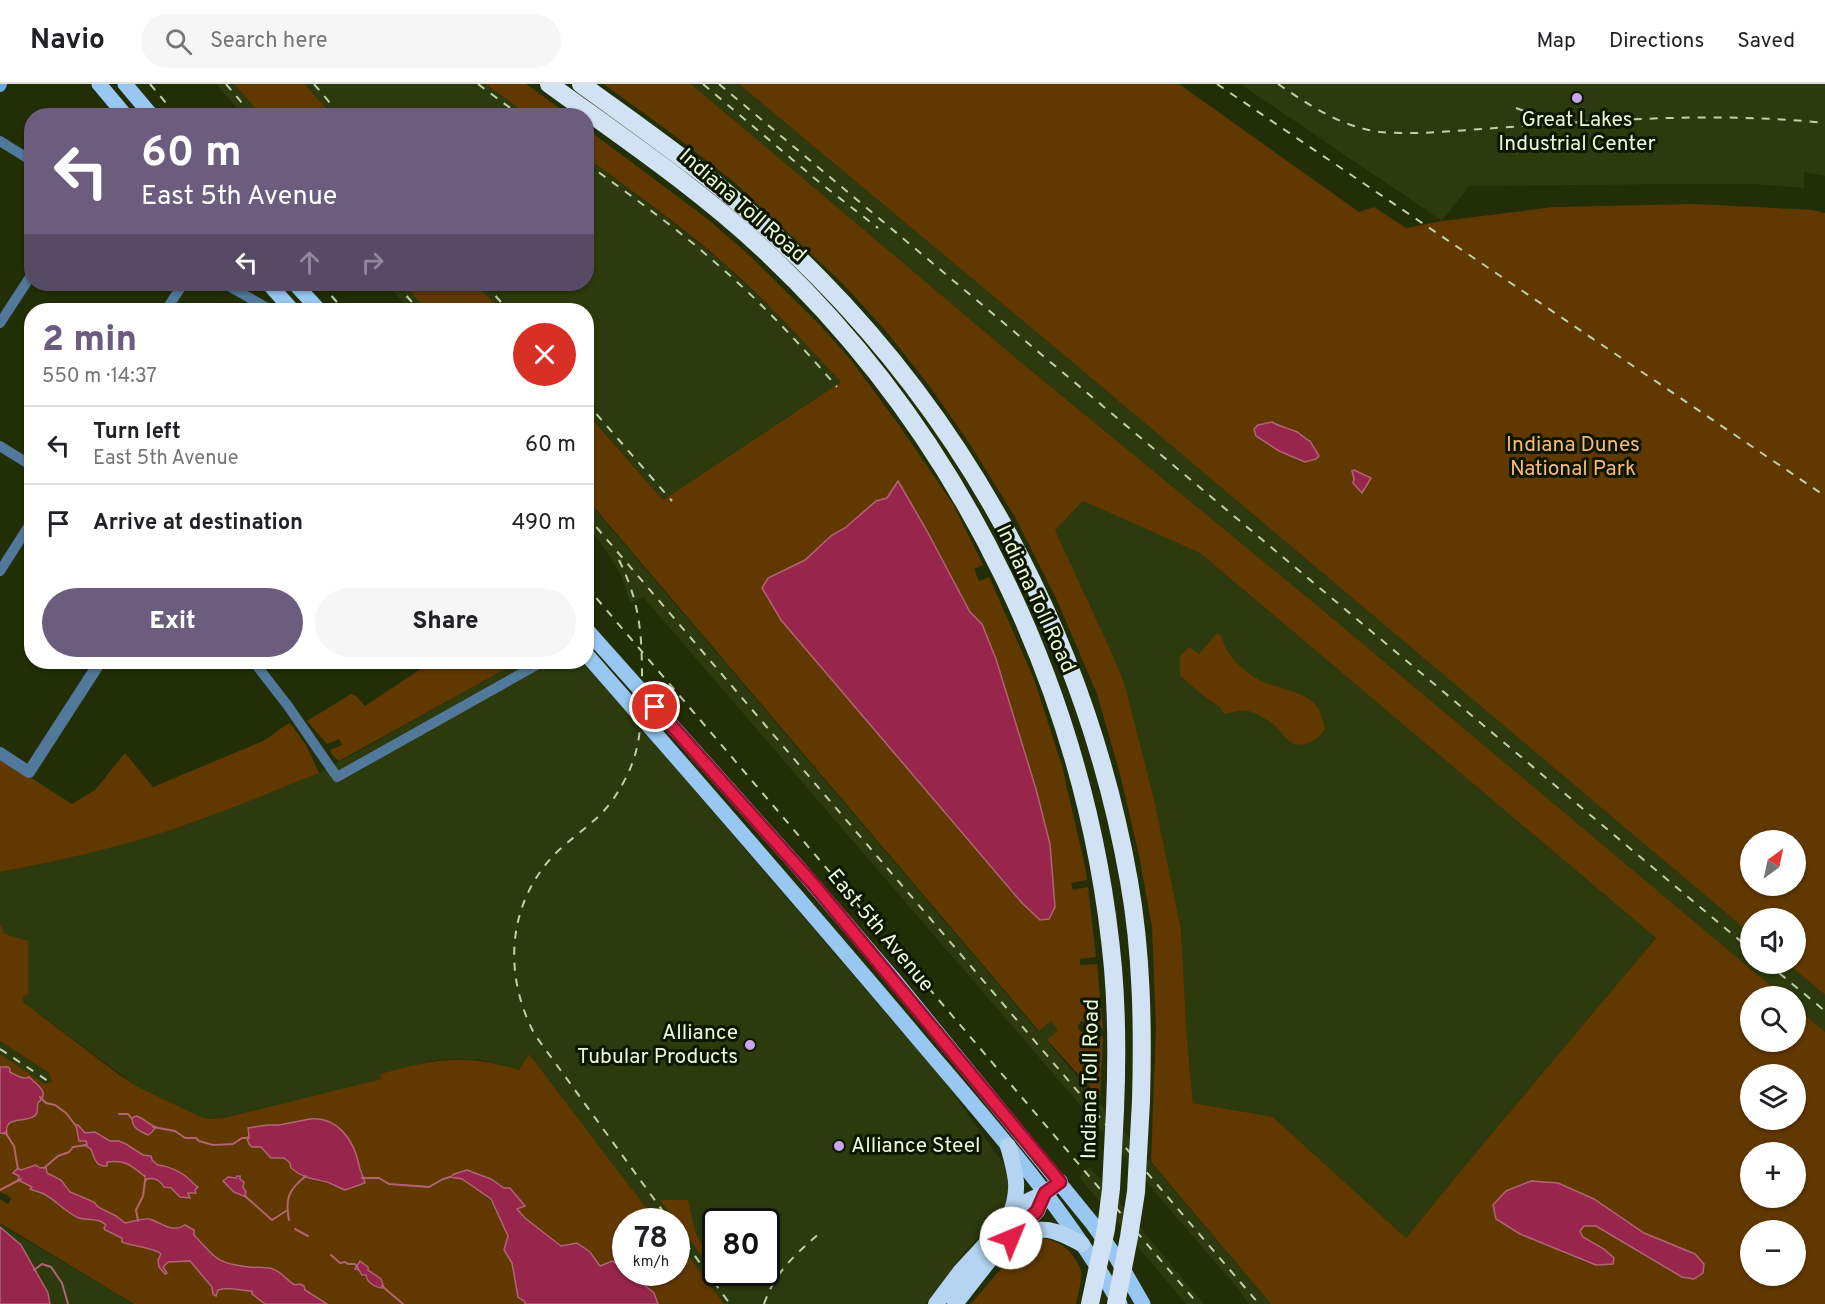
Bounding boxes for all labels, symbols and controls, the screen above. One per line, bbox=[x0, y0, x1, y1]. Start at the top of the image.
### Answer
search box bbox=[141, 14, 561, 68]
text: Navio bbox=[30, 23, 105, 59]
icon: search bbox=[162, 25, 195, 58]
text: Search here bbox=[210, 28, 327, 55]
text: Map bbox=[1536, 28, 1576, 55]
text: Directions bbox=[1609, 28, 1704, 55]
text: Saved bbox=[1737, 28, 1795, 55]
marker: Great Lakes Industrial Center bbox=[1570, 91, 1584, 105]
place label: Great Lakes Industrial Center bbox=[1498, 107, 1656, 158]
text: 60 m bbox=[141, 128, 242, 181]
icon: left bbox=[42, 132, 120, 210]
street label: Indiana Toll Road bbox=[673, 143, 811, 269]
text: East 5th Avenue bbox=[141, 180, 337, 214]
icon: left bbox=[230, 246, 263, 279]
icon: ahead bbox=[293, 246, 326, 279]
icon: right bbox=[356, 246, 389, 279]
text: 2 min bbox=[42, 318, 137, 364]
button: close bbox=[513, 323, 576, 386]
text: 550 m · 14:37 bbox=[42, 364, 157, 390]
text: Turn left bbox=[93, 419, 181, 446]
icon: left bbox=[42, 429, 75, 462]
text: 60 m bbox=[525, 432, 576, 459]
park label: Indiana Dunes National Park bbox=[1506, 432, 1640, 483]
text: East 5th Avenue bbox=[93, 446, 238, 472]
icon: arrive bbox=[42, 507, 75, 540]
text: Arrive at destination bbox=[93, 510, 303, 537]
text: 490 m bbox=[512, 510, 576, 537]
street label: Indiana Toll Road bbox=[989, 521, 1081, 677]
button: Exit bbox=[42, 588, 303, 657]
button: Share bbox=[315, 588, 576, 657]
pin bbox=[629, 681, 680, 732]
icon: arrive bbox=[638, 690, 671, 723]
north arrow bbox=[1740, 830, 1806, 896]
map controls bbox=[1740, 830, 1806, 1286]
street label: East 5th Avenue bbox=[821, 864, 939, 998]
button: sound bbox=[1740, 908, 1806, 974]
button: search bbox=[1740, 986, 1806, 1052]
street label: Indiana Toll Road bbox=[1076, 999, 1106, 1159]
place label: Alliance Tubular Products bbox=[577, 1020, 738, 1071]
marker: Alliance Tubular Products bbox=[743, 1038, 757, 1052]
button: layers bbox=[1740, 1064, 1806, 1130]
place label: Alliance Steel bbox=[851, 1133, 981, 1160]
marker: Alliance Steel bbox=[832, 1139, 846, 1153]
button: + bbox=[1740, 1142, 1806, 1208]
position arrow bbox=[979, 1206, 1043, 1270]
speed limit sign: 80 bbox=[702, 1208, 780, 1286]
button: − bbox=[1740, 1220, 1806, 1286]
text: 78 bbox=[634, 1221, 668, 1258]
text: km/h bbox=[633, 1253, 669, 1272]

